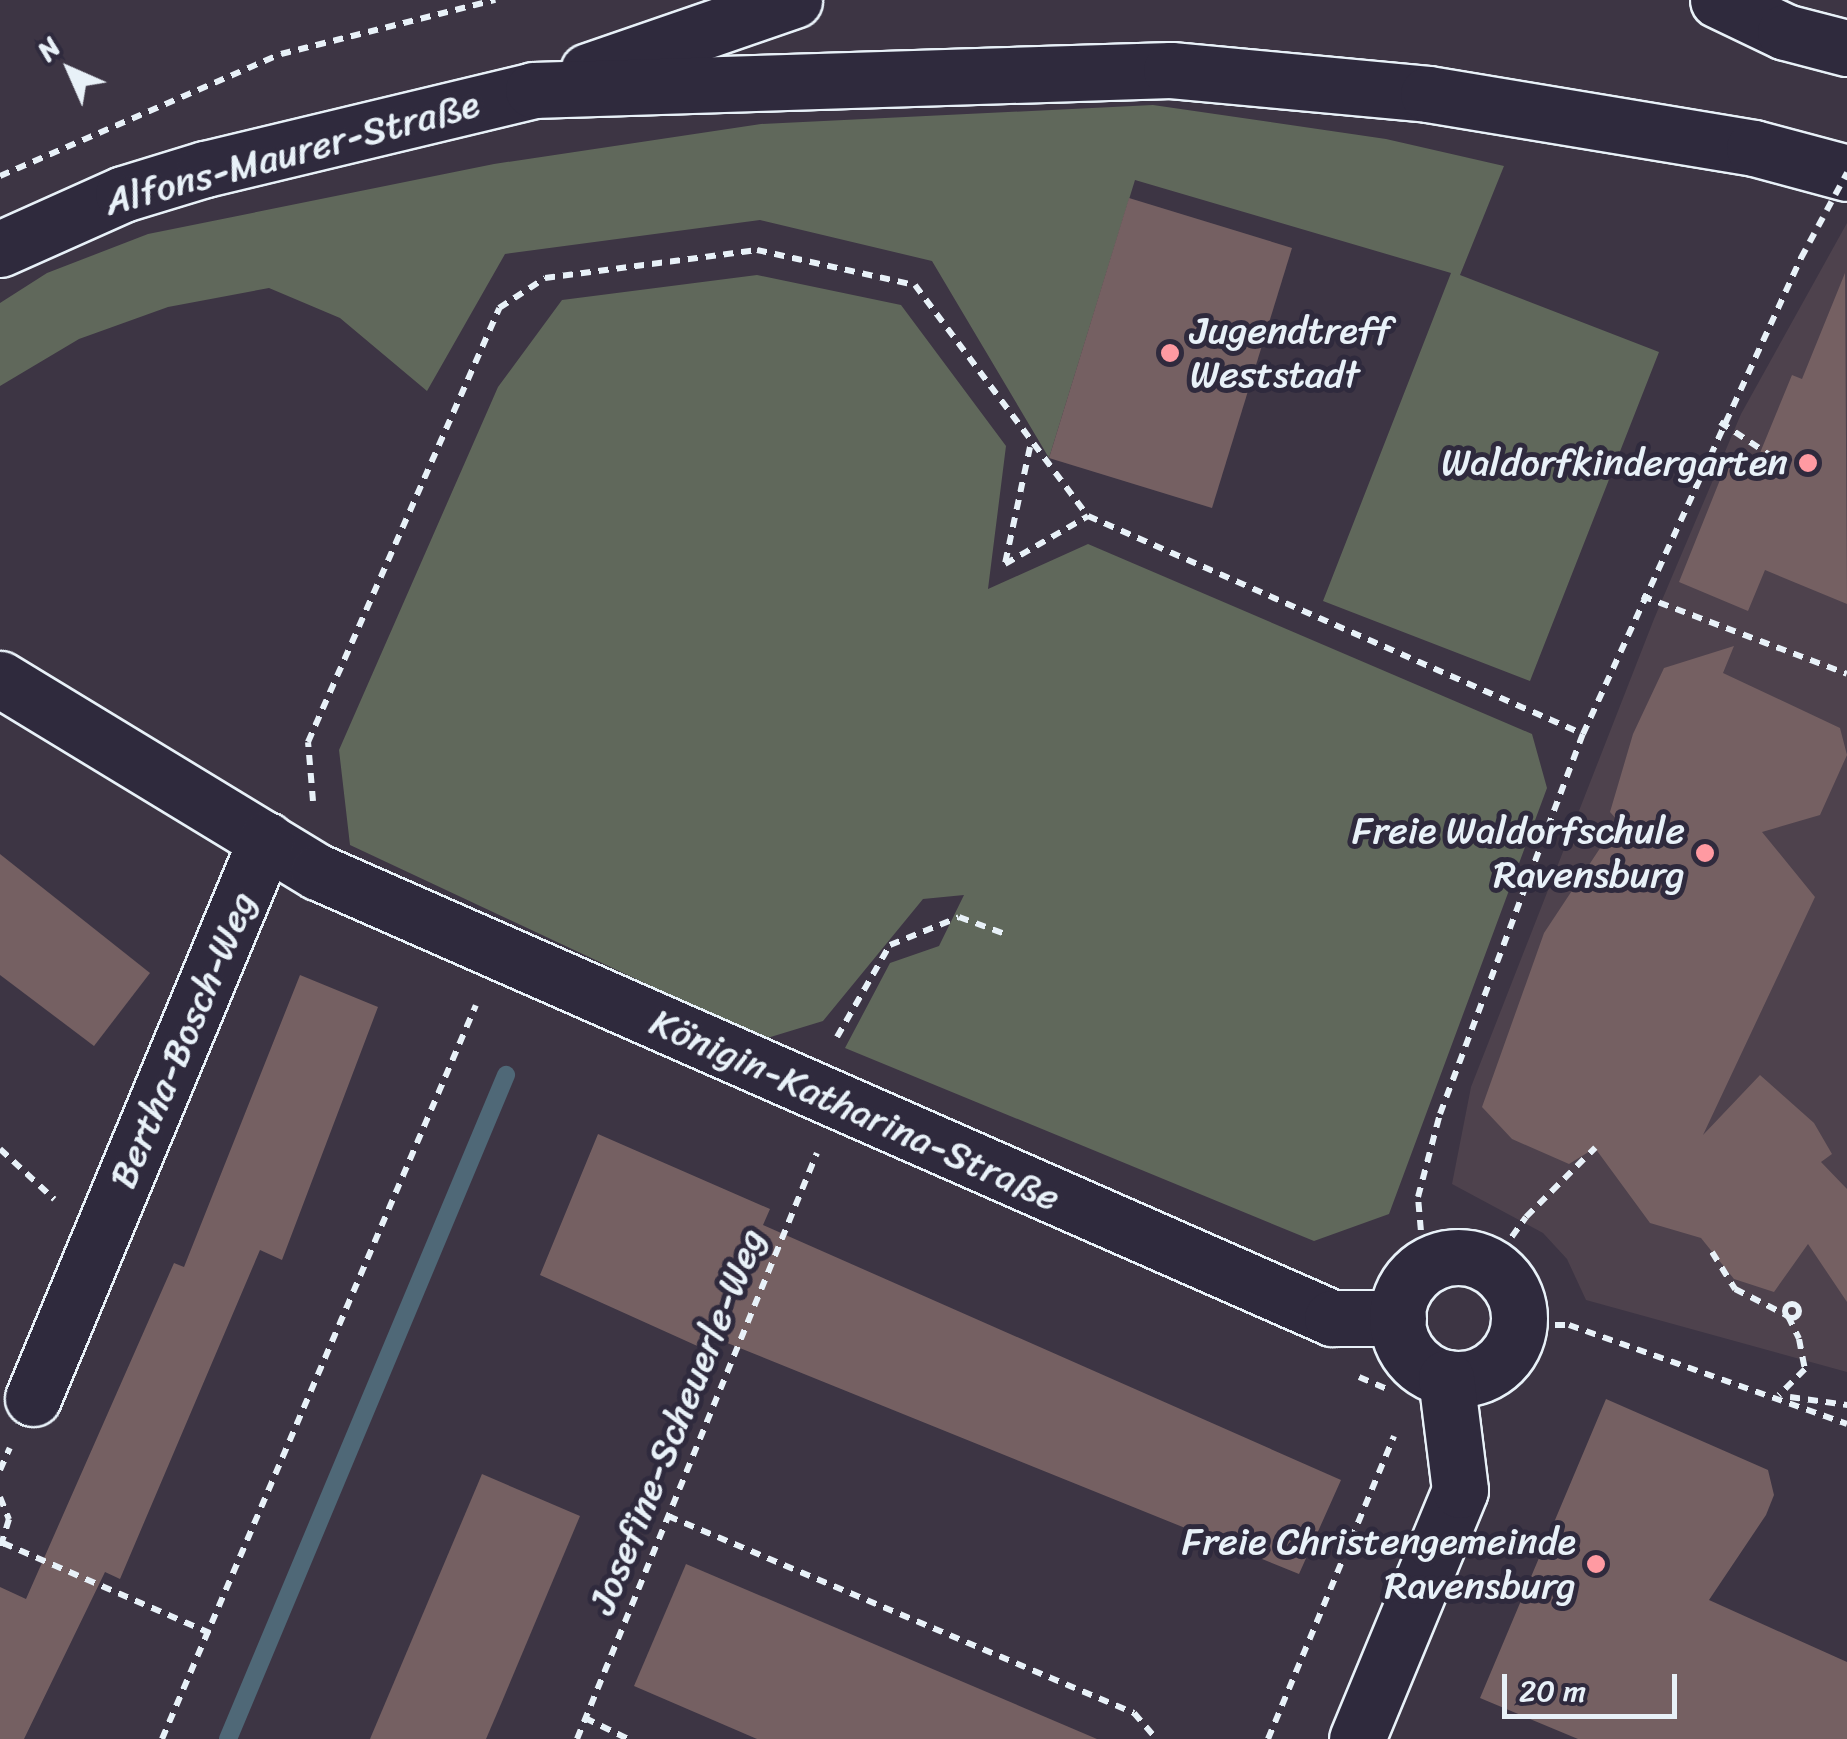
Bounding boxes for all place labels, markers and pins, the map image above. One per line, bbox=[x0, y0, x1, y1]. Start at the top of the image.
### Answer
place label: Jugendtreff Weststadt bbox=[1190, 308, 1392, 398]
marker: Jugendtreff Weststadt bbox=[1159, 342, 1181, 364]
place label: Waldorfkindergarten bbox=[1441, 440, 1788, 486]
marker: Waldorfkindergarten bbox=[1797, 452, 1819, 474]
place label: Freie Waldorfschule Ravensburg bbox=[1352, 808, 1685, 898]
marker: Freie Waldorfschule Ravensburg bbox=[1694, 842, 1716, 864]
place label: Freie Christengemeinde Ravensburg bbox=[1184, 1519, 1576, 1608]
marker: Freie Christengemeinde Ravensburg bbox=[1585, 1553, 1607, 1575]

